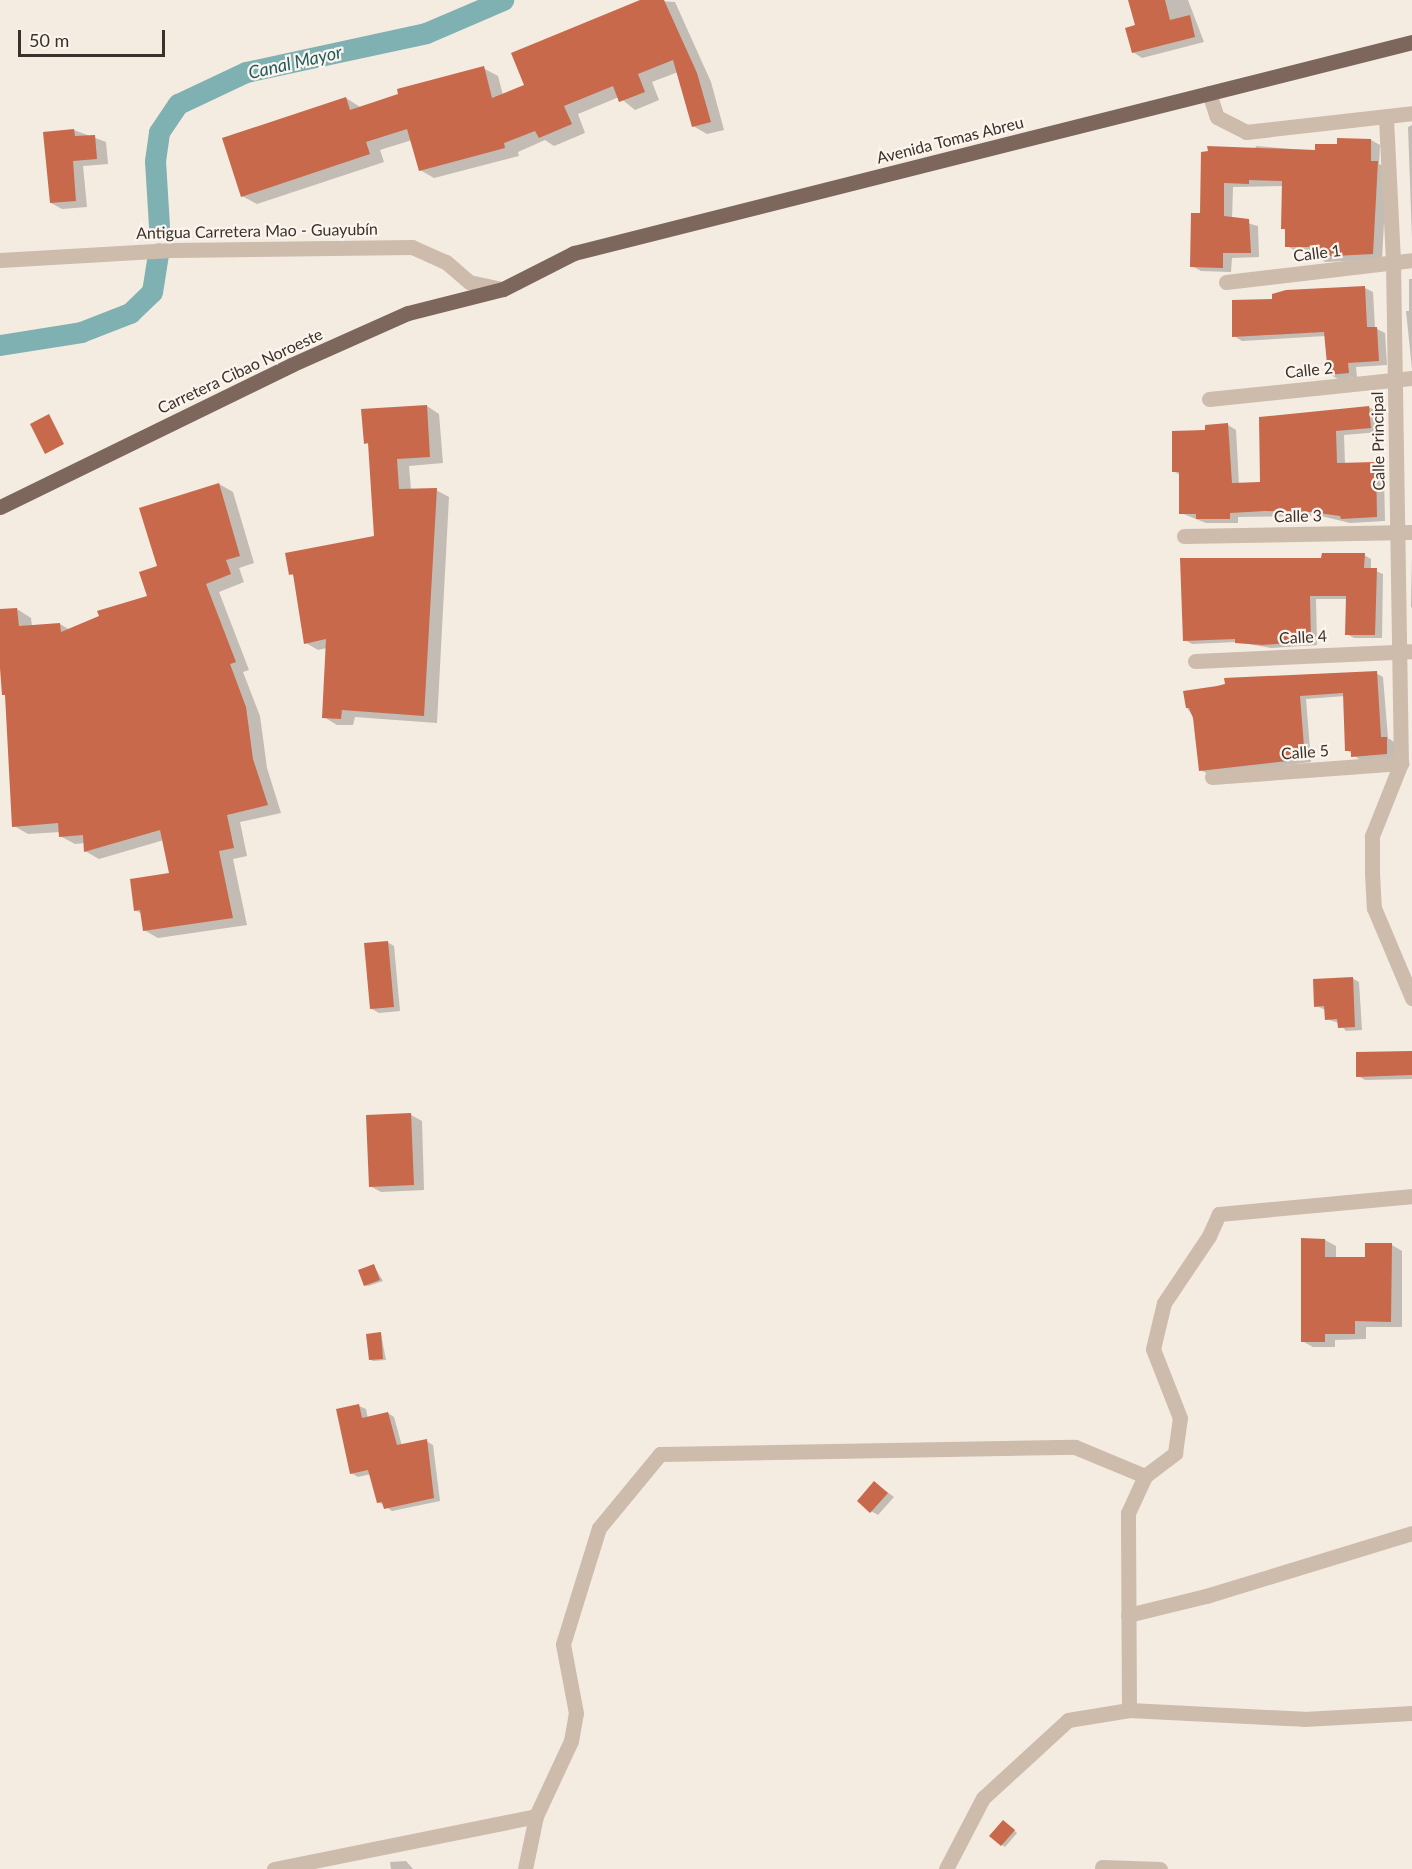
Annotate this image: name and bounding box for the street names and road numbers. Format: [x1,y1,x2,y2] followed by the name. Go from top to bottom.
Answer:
[874,112,1026,168] street label: Avenida Tomas Abreu
[136,219,378,243] street label: Antigua Carretera Mao - Guayubín
[1292,241,1342,265] street label: Calle 1
[154,324,326,418] street label: Carretera Cibao Noroeste
[1284,358,1334,382] street label: Calle 2
[1368,391,1388,491] street label: Calle Principal
[1274,506,1322,526] street label: Calle 3
[1279,626,1327,648] street label: Calle 4
[1280,741,1330,763] street label: Calle 5

